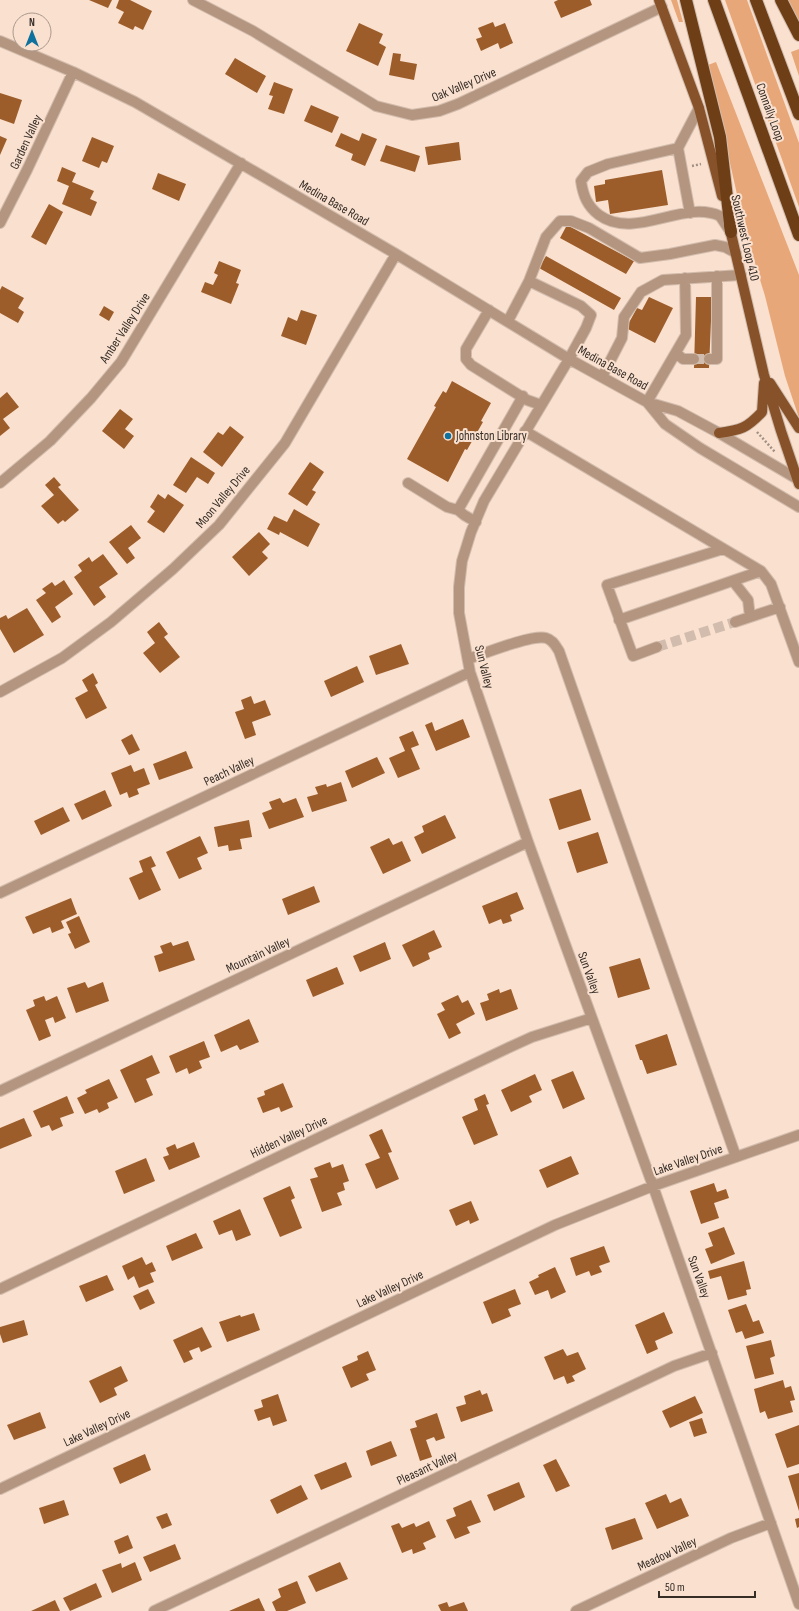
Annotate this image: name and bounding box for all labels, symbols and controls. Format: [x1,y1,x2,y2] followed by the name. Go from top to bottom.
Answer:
[12,12,52,52] north arrow
[29,16,35,29] text: N
[429,64,499,106] street label: Oak Valley Drive
[752,81,788,143] street label: Connally Loop
[6,112,46,172] street label: Garden Valley
[296,177,372,229] street label: Medina Base Road
[727,193,763,283] street label: Southwest Loop 410
[96,290,154,367] street label: Amber Valley Drive
[575,342,651,394] street label: Medina Base Road
[455,428,527,444] place label: Johnston Library
[443,431,453,441] marker: Johnston Library
[192,463,254,531] street label: Moon Valley Drive
[471,644,497,690] street label: Sun Valley
[201,752,257,790] street label: Peach Valley
[224,933,292,977] street label: Mountain Valley
[574,950,604,996] street label: Sun Valley
[248,1112,330,1162] street label: Hidden Valley Drive
[651,1141,725,1179] street label: Lake Valley Drive
[684,1254,714,1300] street label: Sun Valley
[354,1267,426,1311] street label: Lake Valley Drive
[61,1406,133,1450] street label: Lake Valley Drive
[394,1447,460,1489] street label: Pleasant Valley
[635,1533,699,1575] street label: Meadow Valley
[659,1573,755,1599] scale bar
[665,1580,685,1595] text: 50 m

